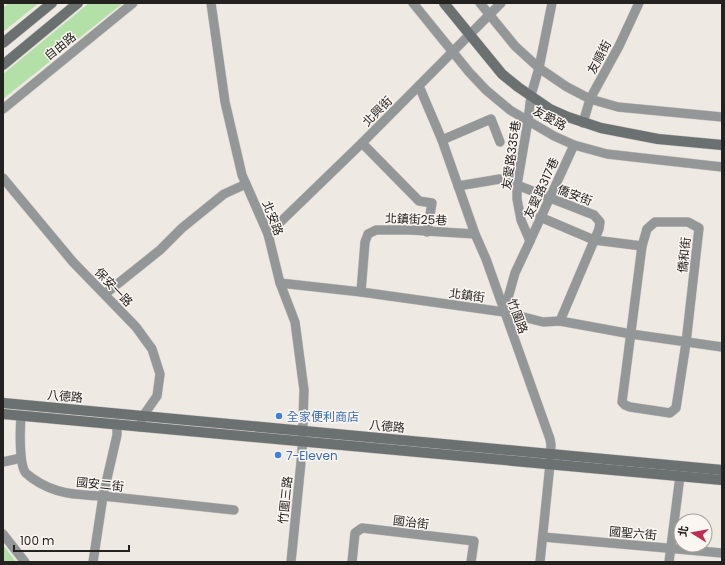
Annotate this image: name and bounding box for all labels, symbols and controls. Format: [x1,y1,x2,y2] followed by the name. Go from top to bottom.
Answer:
[41,28,79,64] street label: 自由路
[583,37,615,77] street label: 友順街
[358,92,396,130] street label: 北興街
[530,102,570,134] street label: 友愛路
[498,119,524,191] street label: 友愛路335巷
[519,155,563,221] street label: 友愛路317巷
[555,181,595,209] street label: 僑安街
[259,198,287,238] street label: 北安路
[385,209,447,229] street label: 北鎮街25巷
[674,236,694,274] street label: 僑和街
[91,264,137,310] street label: 保安一路
[448,284,486,306] street label: 北鎮街
[504,296,532,336] street label: 竹圍路
[46,386,84,406] street label: 八德路
[287,408,359,425] place label: 全家便利商店
[274,411,284,421] marker: 全家便利商店
[368,416,406,436] street label: 八德路
[286,447,338,464] place label: 7-Eleven
[273,450,283,460] marker: 7-Eleven
[75,473,125,495] street label: 國安二街
[274,475,296,525] street label: 竹圍三路
[392,511,430,533] street label: 國治街
[673,513,713,553] north arrow
[608,522,658,544] street label: 國聖六街
[674,524,692,538] text: 北
[14,527,129,553] scale bar
[20,532,54,549] text: 100 m

